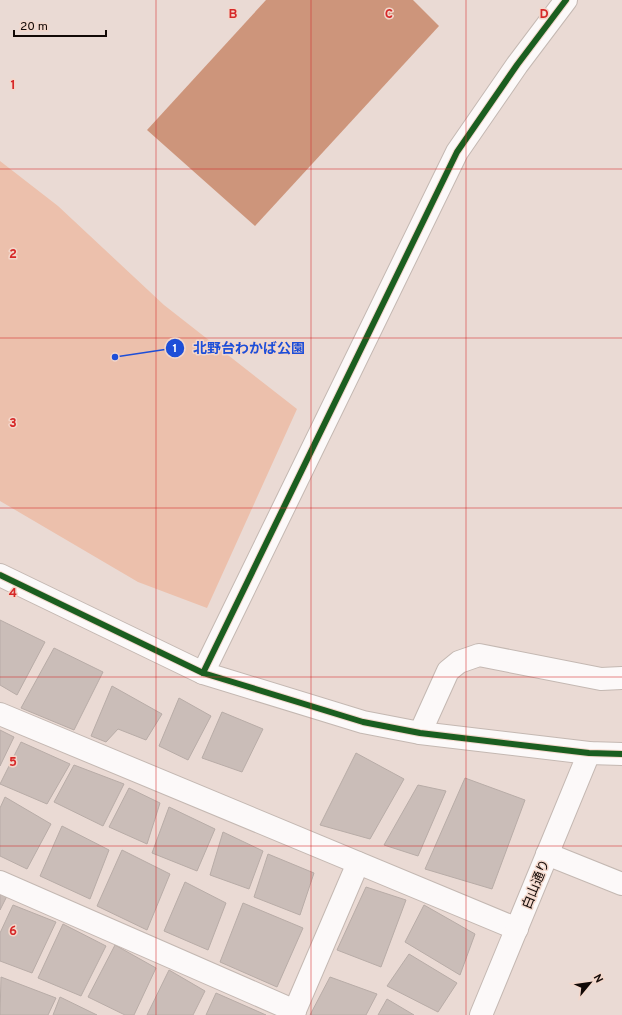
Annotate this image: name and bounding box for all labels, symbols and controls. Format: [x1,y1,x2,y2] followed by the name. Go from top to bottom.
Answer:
[229,7,238,23] text: B
[385,7,393,23] text: C
[539,7,549,23] text: D
[14,12,106,38] scale bar
[20,19,48,35] text: 20 m
[10,78,16,94] text: 1
[9,247,17,263] text: 2
[165,335,313,361] callout: 北野台わかば公園
[173,341,177,357] text: 1
[193,341,305,358] text: 北野台わかば公園
[9,416,17,432] text: 3
[9,586,17,602] text: 4
[9,755,17,771] text: 5
[519,857,554,912] street label: 白山通り
[9,924,17,940] text: 6
[570,963,610,1003] north arrow
[590,972,606,985] text: N

